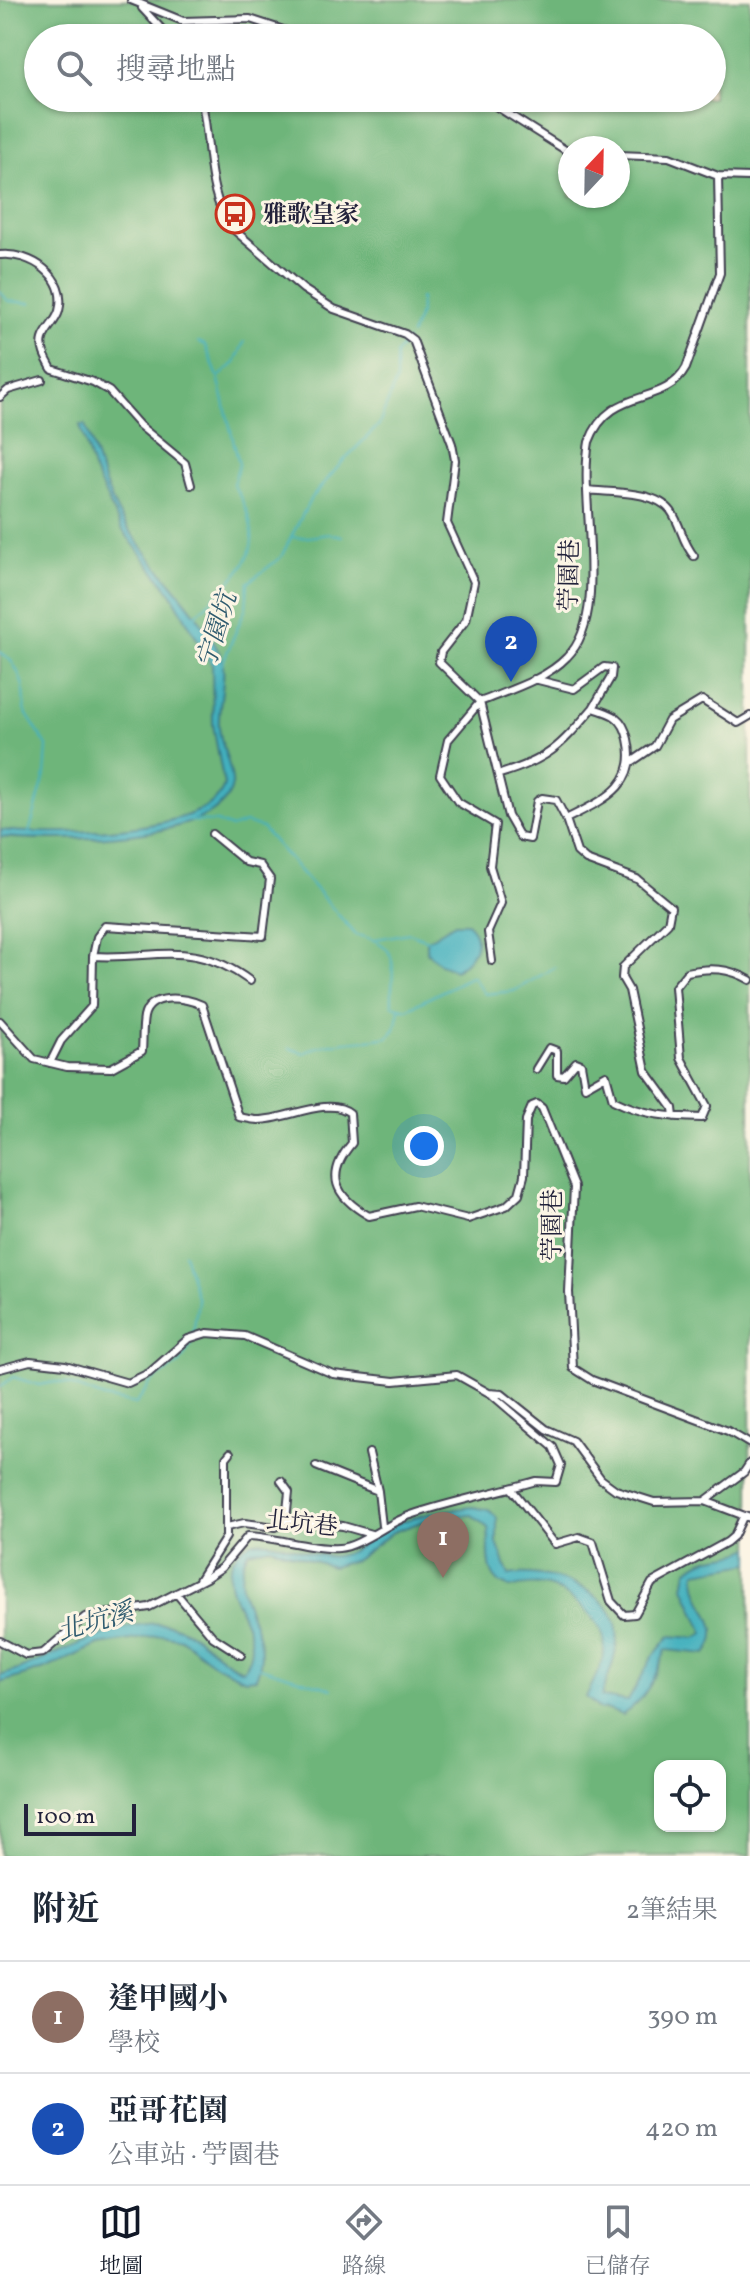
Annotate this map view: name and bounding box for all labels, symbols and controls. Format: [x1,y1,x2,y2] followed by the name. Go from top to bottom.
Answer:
[24,24,726,112] search box
[52,46,96,90] icon: search
[116,50,236,92] text: 搜尋地點
[558,136,630,208] north arrow
[214,193,256,235] bus stop icon: 雅歌皇家
[263,199,359,233] place label: 雅歌皇家
[553,539,589,611] street label: 苧園巷
[189,584,248,673] water label: 宁園坑
[485,616,537,682] pin: 2
[404,1126,444,1166] your location
[537,1189,571,1261] street label: 苧園巷
[264,1504,339,1546] street label: 北坑巷
[417,1512,469,1578] pin: 1
[53,1594,141,1651] water label: 北坑溪
[654,1760,726,1832] map controls
[654,1760,726,1832] button: locate
[24,1800,136,1836] scale bar
[36,1802,95,1833] text: 100 m
[32,1888,100,1935] text: 附近
[626,1893,718,1929] text: 2筆結果
[108,1979,228,2021] text: 逢甲國小
[53,1999,63,2035] text: 1
[647,1999,718,2035] text: 390 m
[108,2026,160,2062] text: 學校
[108,2091,228,2133] text: 亞哥花園
[51,2111,65,2147] text: 2
[645,2111,718,2147] text: 420 m
[108,2138,280,2174] text: 公車站 · 苧園巷
[99,2200,143,2283] tab: 地圖
[342,2200,386,2283] tab: 路線
[585,2200,651,2283] tab: 已儲存

